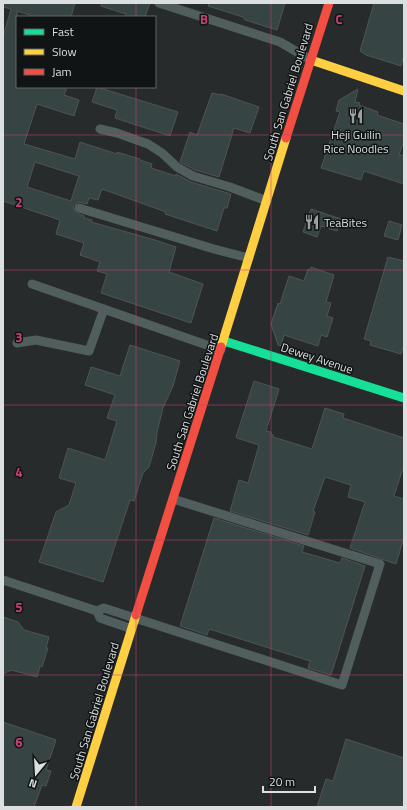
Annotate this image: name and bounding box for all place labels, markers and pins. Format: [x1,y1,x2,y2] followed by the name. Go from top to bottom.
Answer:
[347,107,365,125] restaurant icon: Heji Guilin Rice Noodles
[323,125,389,158] place label: Heji Guilin Rice Noodles
[303,213,321,231] restaurant icon: TeaBites
[324,213,368,232] place label: TeaBites

